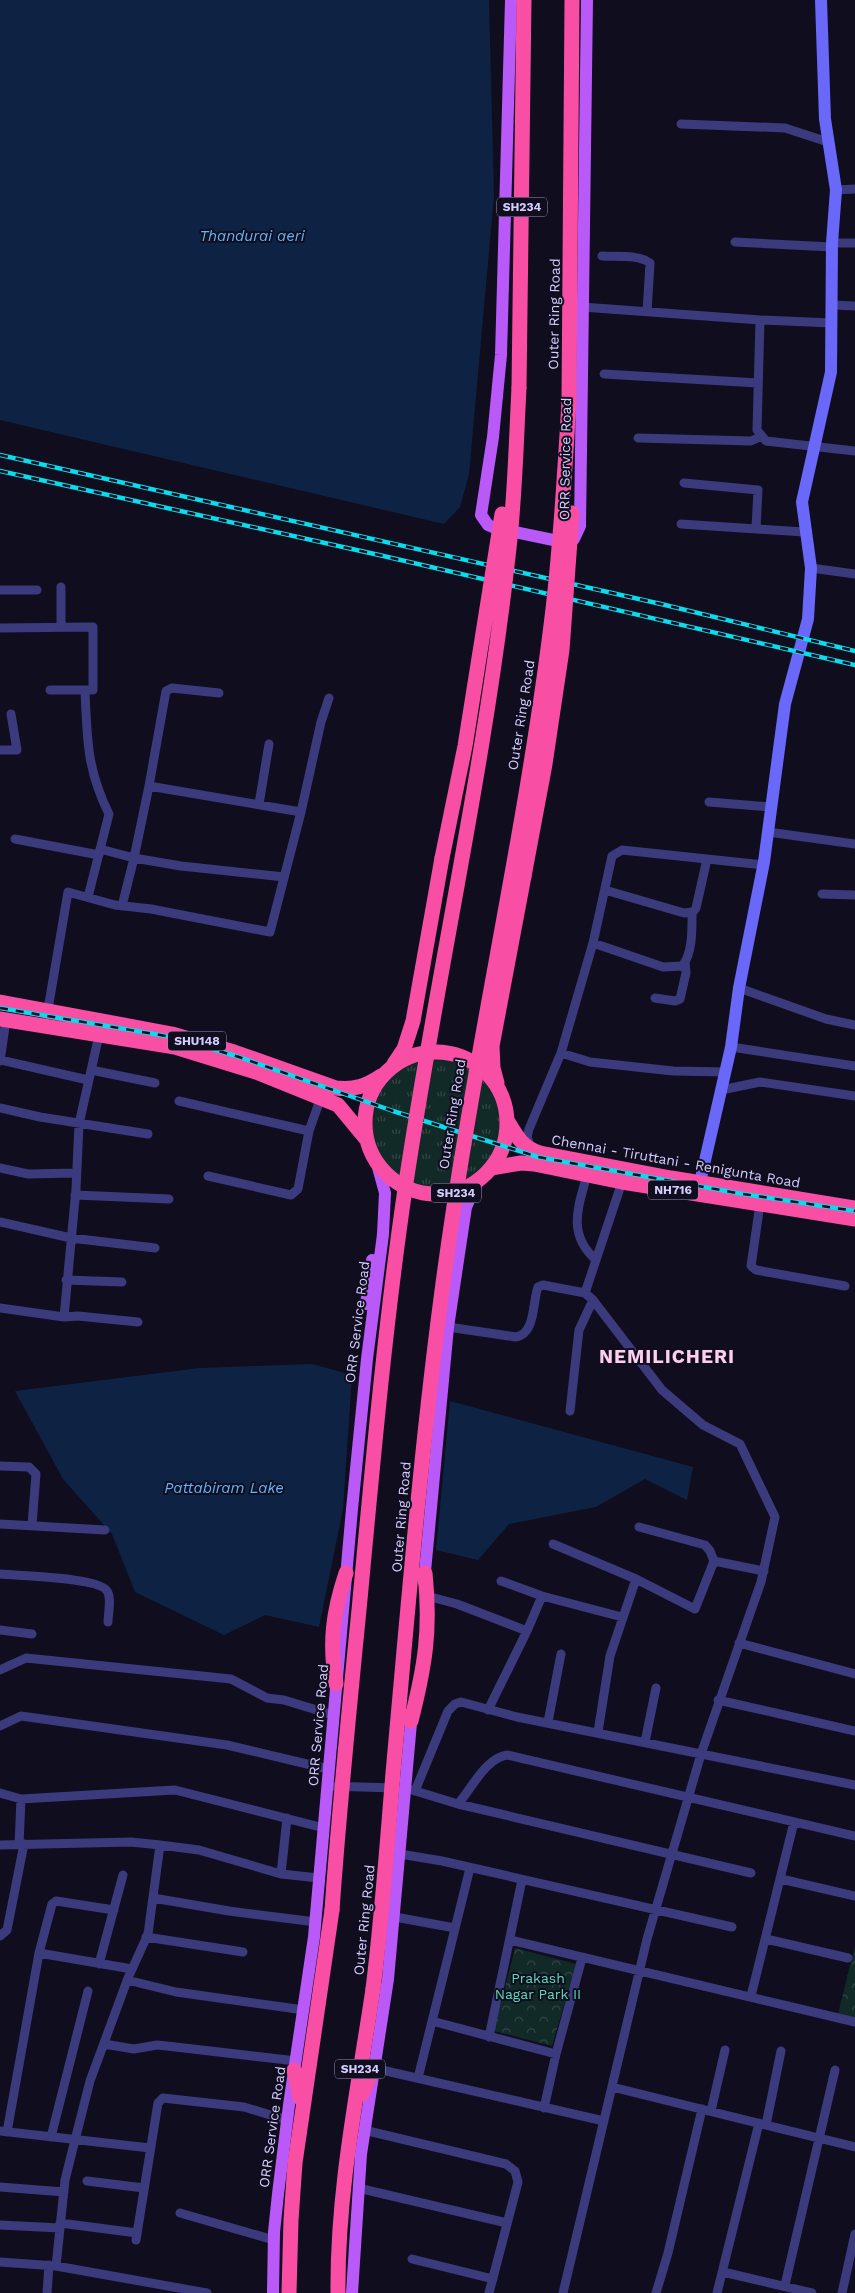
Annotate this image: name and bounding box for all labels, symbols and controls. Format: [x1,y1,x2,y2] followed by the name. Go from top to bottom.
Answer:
[497,198,547,216] road number: SH234
[199,227,306,245] water label: Thandurai aeri
[545,258,563,370] street label: Outer Ring Road
[556,398,574,520] street label: ORR Service Road
[504,659,538,771] street label: Outer Ring Road
[168,1032,226,1050] road number: SHU148
[435,1058,469,1170] street label: Outer Ring Road
[550,1131,802,1191] street label: Chennai - Tiruttani - Renigunta Road
[648,1180,698,1200] road number: NH716
[431,1184,481,1202] road number: SH234
[342,1260,372,1384] street label: ORR Service Road
[599,1345,735,1368] district label: NEMILICHERI
[388,1461,414,1573] street label: Outer Ring Road
[164,1479,284,1497] water label: Pattabiram Lake
[305,1663,331,1787] street label: ORR Service Road
[350,1864,378,1976] street label: Outer Ring Road
[495,1970,581,2002] park label: Prakash Nagar Park II
[335,2060,385,2078] road number: SH234
[256,2065,288,2189] street label: ORR Service Road

